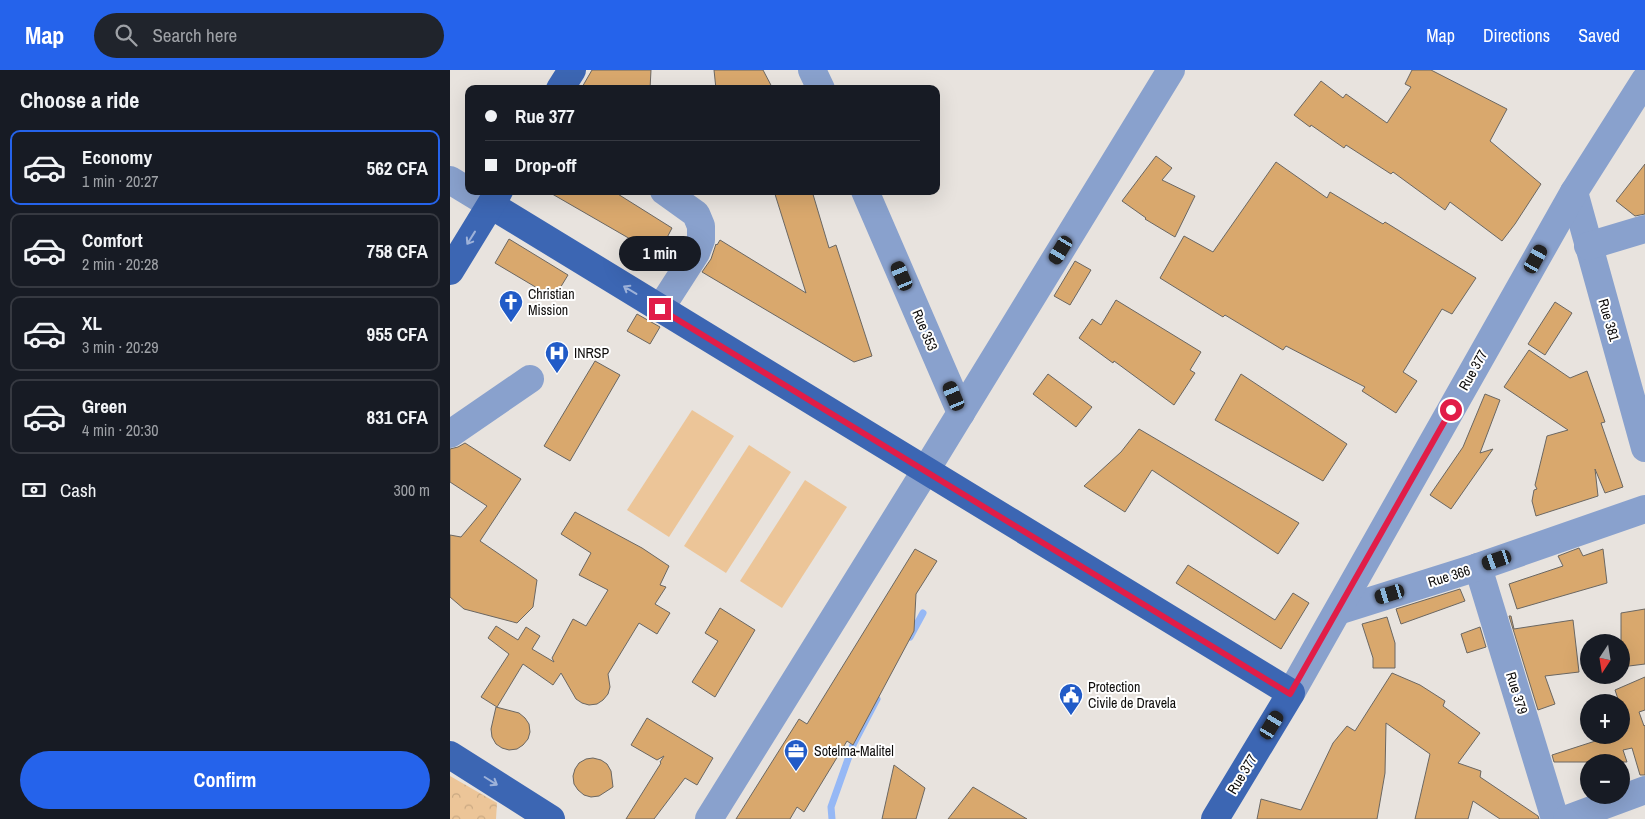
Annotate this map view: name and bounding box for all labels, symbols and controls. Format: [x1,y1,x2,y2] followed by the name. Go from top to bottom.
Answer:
[94,13,444,58] search box
[25,19,64,51] text: Map
[112,21,140,49] icon: search
[152,22,237,48] text: Search here
[1426,23,1455,48] text: Map
[1483,23,1550,48] text: Directions
[1578,23,1620,48] text: Saved
[20,85,139,115] text: Choose a ride
[515,103,575,129] text: Rue 377
[82,144,152,170] text: Economy
[22,145,67,190] icon: car
[515,152,576,178] text: Drop-off
[367,155,428,181] text: 562 CFA
[82,170,159,192] text: 1 min · 20:27
[82,227,143,253] text: Comfort
[22,228,67,273] icon: car
[465,231,476,245] one-way arrow
[1046,233,1075,267] car
[619,236,701,272] callout: 1 min
[367,238,428,264] text: 758 CFA
[643,242,677,264] text: 1 min
[1522,242,1549,276] car
[82,253,159,275] text: 2 min · 20:28
[889,259,914,293] car
[528,285,575,319] place label: Christian Mission
[624,285,638,295] one-way arrow
[498,289,524,323] church icon: Christian Mission
[1594,297,1624,344] street label: Rue 381
[649,298,671,320] route end
[908,307,942,353] street label: Rue 353
[82,310,102,336] text: XL
[22,311,67,356] icon: car
[367,321,428,347] text: 955 CFA
[82,336,159,358] text: 3 min · 20:29
[544,340,570,374] hospital icon: INRSP
[574,344,609,362] place label: INRSP
[1455,347,1491,393] street label: Rue 377
[941,379,966,413] car
[82,393,127,419] text: Green
[22,394,67,439] icon: car
[1440,399,1462,421] route start
[367,404,428,430] text: 831 CFA
[82,419,159,441] text: 4 min · 20:30
[20,476,48,504] icon: cash
[60,477,96,503] text: Cash
[394,479,430,501] text: 300 m
[1480,548,1513,572] car
[1426,561,1472,591] street label: Rue 366
[1373,582,1406,606] car
[1580,634,1630,684] north arrow
[1580,634,1630,804] map controls
[1502,670,1532,716] street label: Rue 379
[1088,678,1177,712] place label: Protection Civile de Dravela
[1058,682,1084,716] public building icon: Protection Civile de Dravela
[1580,694,1630,744] button: +
[1257,708,1286,742] car
[783,738,809,772] office icon: Sotelma-Malitel
[814,742,894,760] place label: Sotelma-Malitel
[20,751,430,809] button: Confirm
[1223,751,1261,797] street label: Rue 377
[1580,754,1630,804] button: −
[484,776,498,786] one-way arrow

